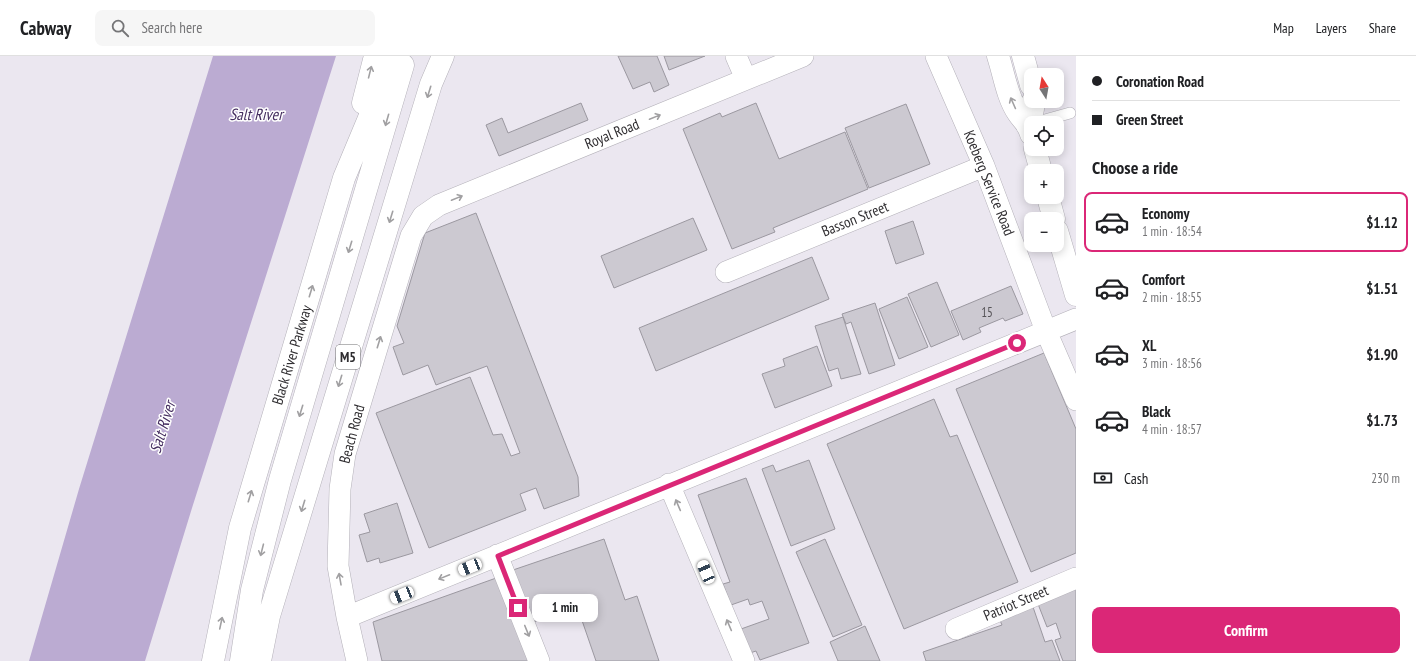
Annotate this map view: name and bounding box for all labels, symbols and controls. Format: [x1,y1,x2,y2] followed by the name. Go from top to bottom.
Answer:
[95,10,375,46] search box
[20,16,71,40] text: Cabway
[109,17,131,39] icon: search
[141,18,202,37] text: Search here
[1273,19,1294,37] text: Map
[1316,19,1347,37] text: Layers
[1369,19,1396,37] text: Share
[367,66,375,79] one-way arrow
[1024,68,1064,108] north arrow
[1024,68,1064,252] map controls
[1116,72,1204,91] text: Coronation Road
[424,86,432,98] one-way arrow
[1009,97,1017,109] one-way arrow
[229,104,285,124] water label: Salt River
[1116,110,1183,129] text: Green Street
[649,112,661,120] one-way arrow
[383,114,391,127] one-way arrow
[582,114,642,153] street label: Royal Road
[1024,116,1064,156] button: locate
[960,127,1019,238] street label: Koeberg Service Road
[1092,156,1178,179] text: Choose a ride
[1024,164,1064,204] button: +
[451,193,463,201] one-way arrow
[819,197,891,241] street label: Basson Street
[1094,204,1130,240] icon: car
[1142,204,1190,223] text: Economy
[387,210,394,223] one-way arrow
[1024,212,1064,252] button: −
[1366,213,1398,232] text: $1.12
[1142,223,1202,240] text: 1 min · 18:54
[346,240,353,253] one-way arrow
[1094,270,1130,306] icon: car
[1142,270,1185,289] text: Comfort
[1366,279,1398,298] text: $1.51
[308,285,315,298] one-way arrow
[1142,289,1202,306] text: 2 min · 18:55
[267,302,316,407] street label: Black River Parkway
[981,304,993,321] house number: 15
[1008,334,1026,352] route start
[376,336,383,349] one-way arrow
[1094,336,1130,372] icon: car
[1142,336,1156,355] text: XL
[336,345,360,369] road number: M5
[1366,345,1398,364] text: $1.90
[1142,355,1202,372] text: 3 min · 18:56
[336,374,343,387] one-way arrow
[145,396,180,455] water label: Salt River
[335,402,368,465] street label: Beach Road
[1094,402,1130,438] icon: car
[1142,402,1171,421] text: Black
[297,405,304,418] one-way arrow
[1366,411,1398,430] text: $1.73
[1142,421,1202,438] text: 4 min · 18:57
[1092,467,1114,489] icon: cash
[1124,469,1148,488] text: Cash
[1371,470,1400,487] text: 230 m
[247,490,254,503] one-way arrow
[299,499,306,512] one-way arrow
[674,500,682,512] one-way arrow
[258,543,265,556] one-way arrow
[457,557,483,577] car
[696,559,716,585] car
[336,573,344,586] one-way arrow
[438,574,450,582] one-way arrow
[980,580,1051,625] street label: Patriot Street
[389,585,415,605] car
[532,594,598,622] callout: 1 min
[509,599,527,617] route end
[552,599,578,616] text: 1 min
[1092,607,1400,653] button: Confirm
[217,617,225,630] one-way arrow
[724,619,732,631] one-way arrow
[524,624,532,636] one-way arrow

